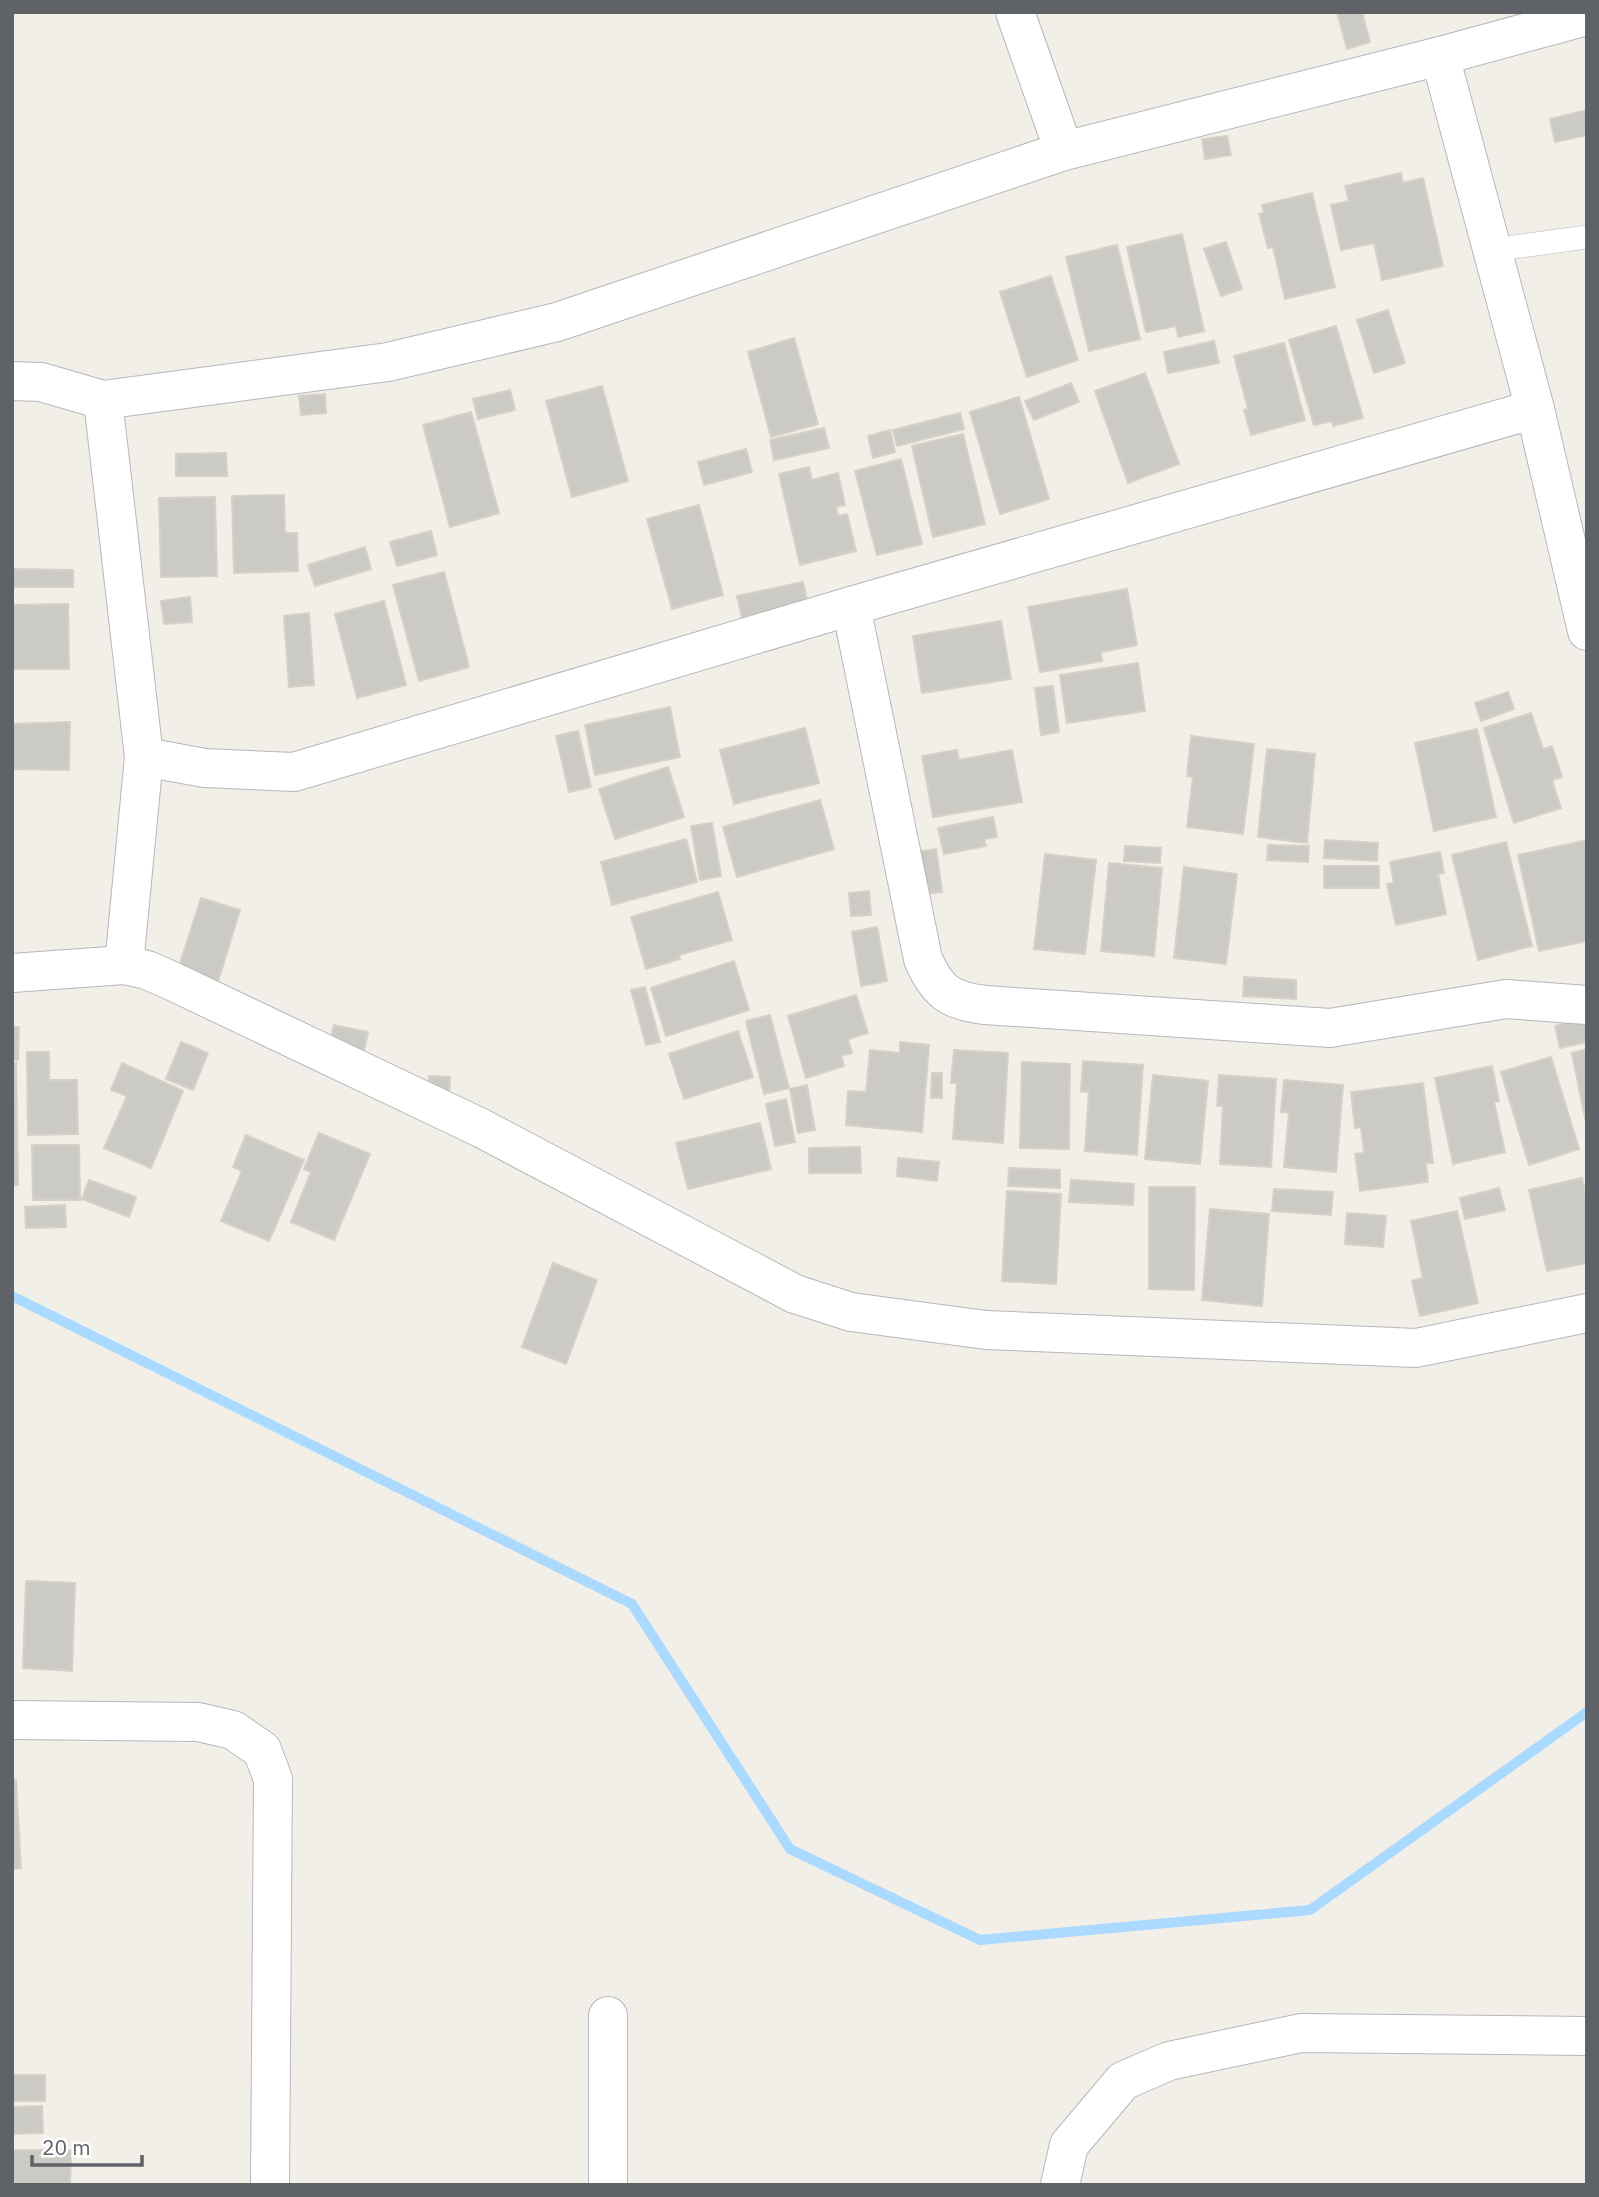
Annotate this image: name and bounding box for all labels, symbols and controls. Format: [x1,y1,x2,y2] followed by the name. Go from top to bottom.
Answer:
[32,2124,142,2168] scale bar
[42,2133,91,2161] text: 20 m

